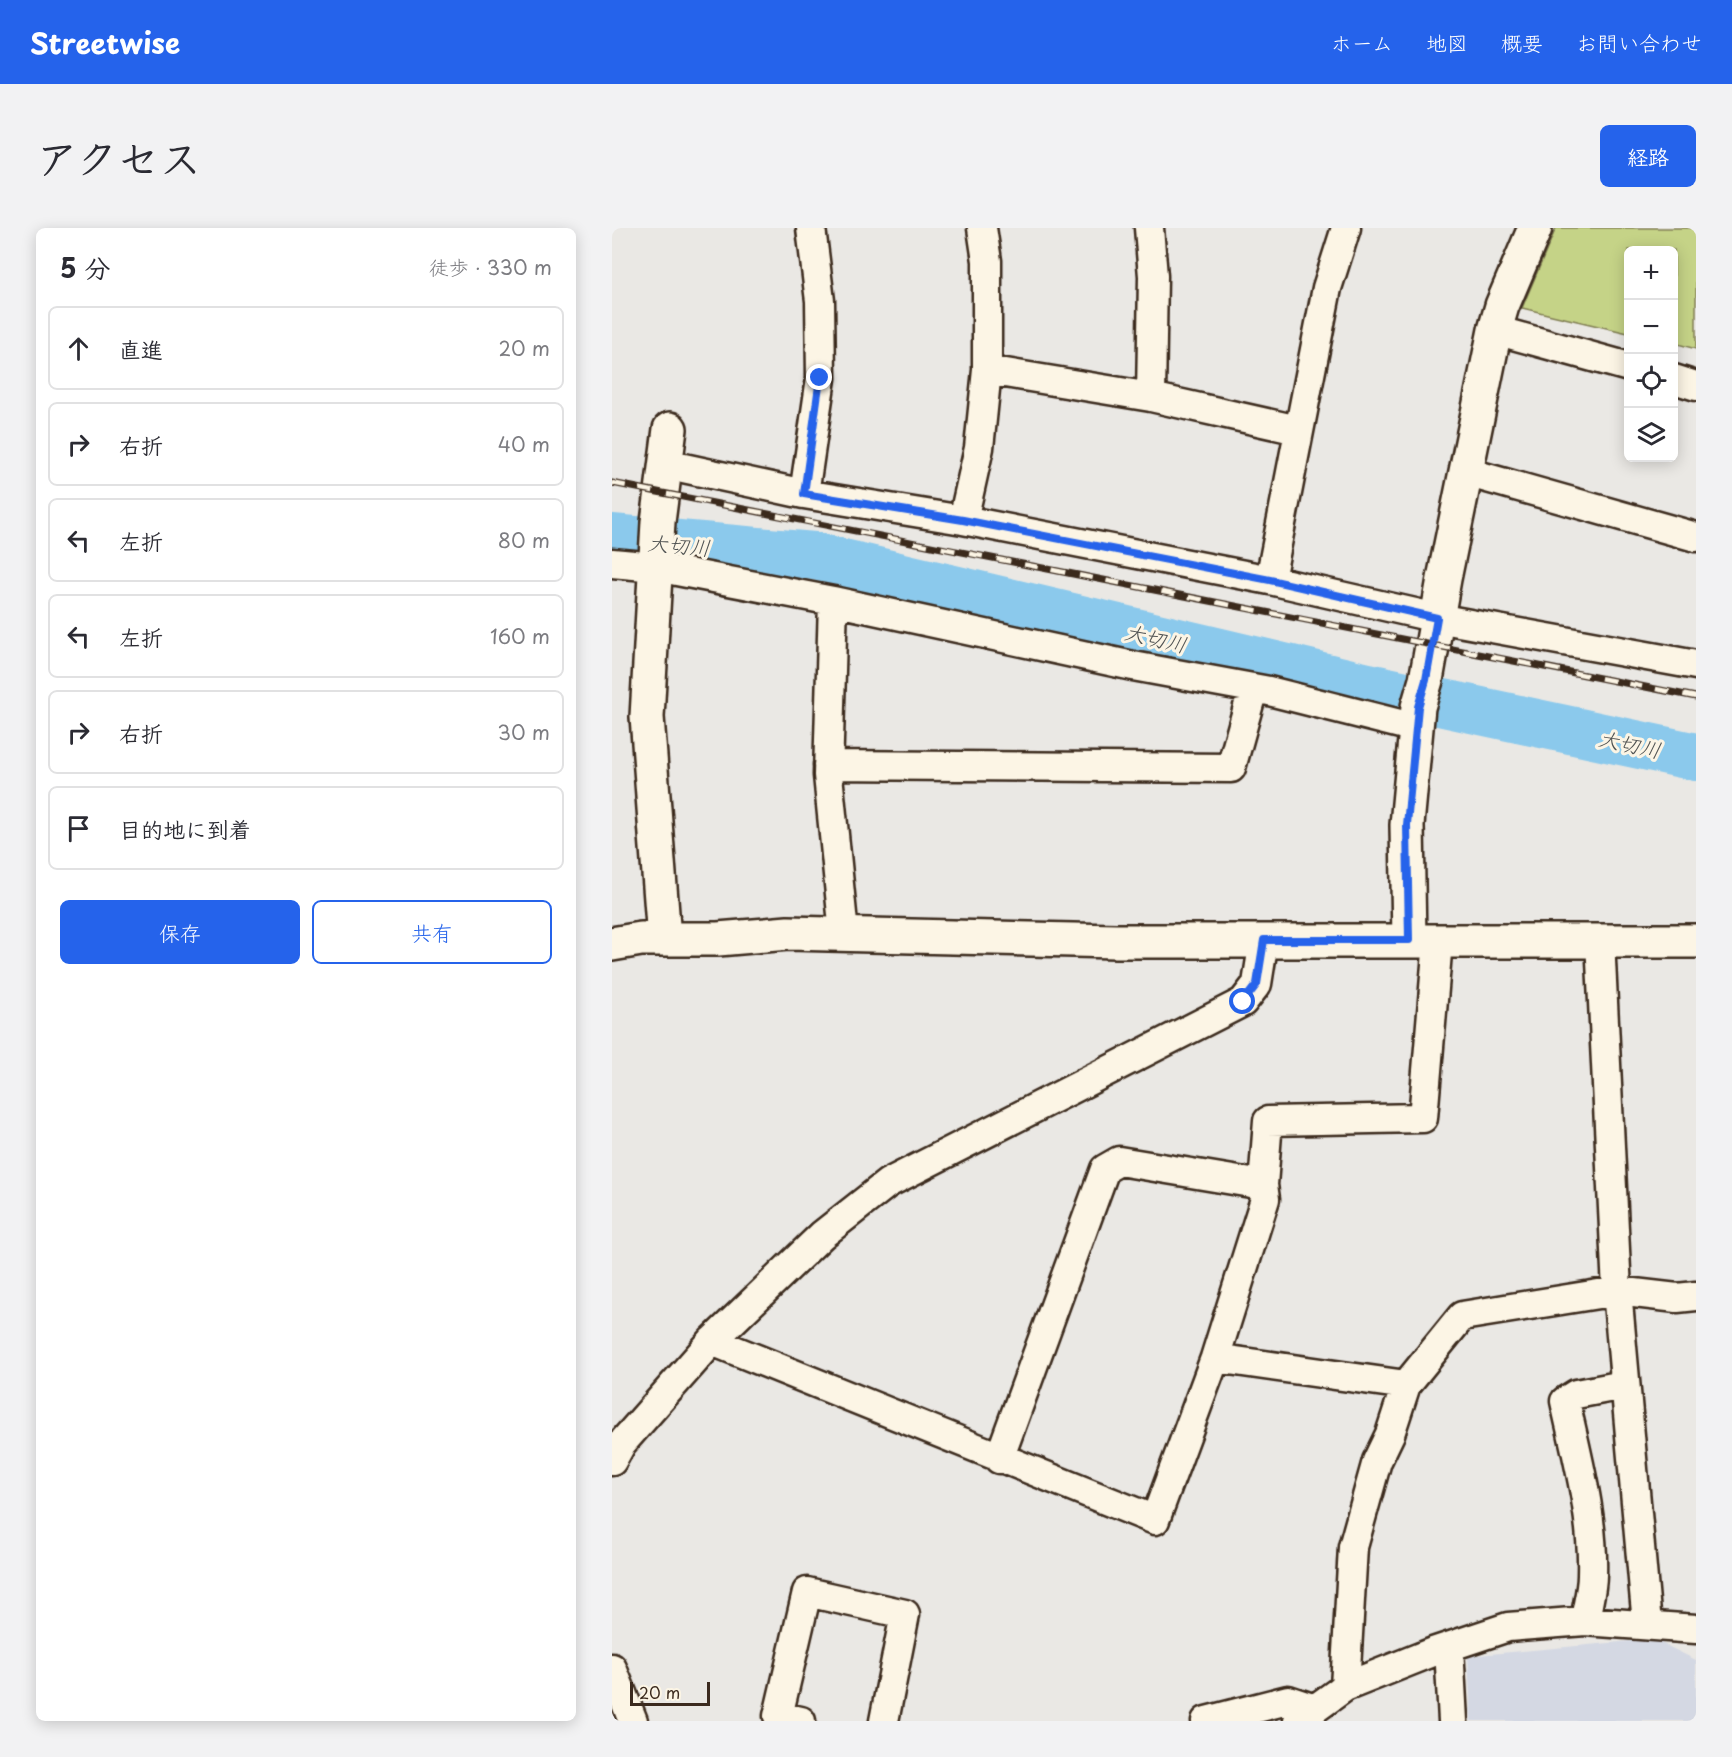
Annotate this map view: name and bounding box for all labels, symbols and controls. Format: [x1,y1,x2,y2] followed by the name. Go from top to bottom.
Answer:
[30,21,180,64] text: Streetwise
[1331,26,1393,58] text: ホーム
[1426,26,1468,58] text: 地図
[1501,26,1543,58] text: 概要
[1576,26,1702,58] text: お問い合わせ
[36,125,201,188] text: アクセス
[1600,125,1696,187] button: 経路
[1624,246,1678,462] map controls
[1624,246,1678,300] button: +
[60,248,110,287] text: 5 分
[429,252,552,282] text: 徒歩 · 330 m
[1624,300,1678,354] button: −
[62,332,95,365] icon: ahead
[119,332,163,365] text: 直進
[498,333,550,363] text: 20 m
[1624,354,1678,408] button: locate
[806,364,832,390] route end
[1624,408,1678,462] button: layers
[62,428,95,461] icon: right
[119,428,163,461] text: 右折
[498,429,550,459] text: 40 m
[62,524,95,557] icon: left
[119,524,163,557] text: 左折
[498,525,550,555] text: 80 m
[646,525,712,563] water label: 大切川
[1122,614,1190,660] water label: 大切川
[62,620,95,653] icon: left
[119,620,163,653] text: 左折
[490,621,550,651] text: 160 m
[62,716,95,749] icon: right
[119,716,163,749] text: 右折
[497,717,550,747] text: 30 m
[1596,721,1664,765] water label: 大切川
[62,812,95,845] icon: arrive
[119,812,251,845] text: 目的地に到着
[60,900,300,964] button: 保存
[312,900,552,964] button: 共有
[1229,988,1255,1014] route start
[630,1679,710,1706] scale bar
[639,1680,680,1704] text: 20 m

